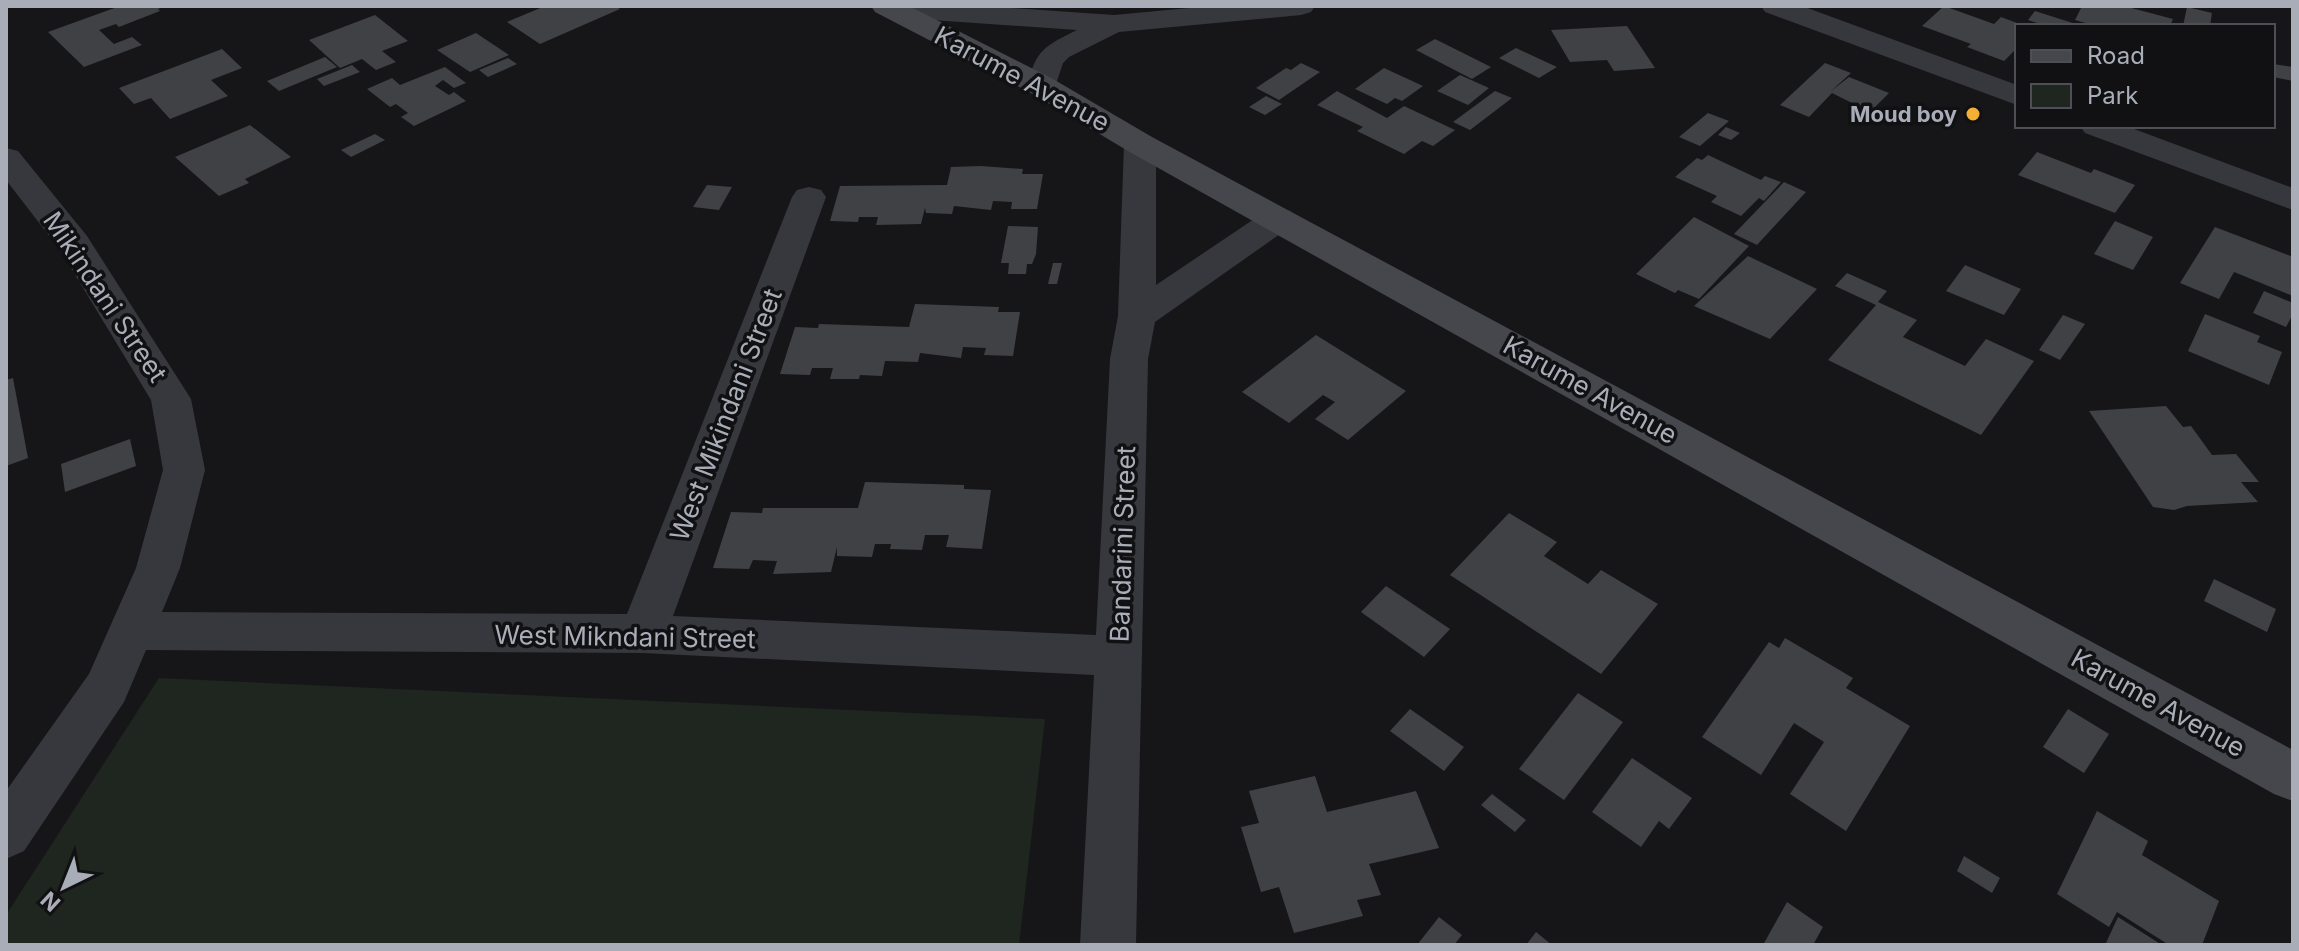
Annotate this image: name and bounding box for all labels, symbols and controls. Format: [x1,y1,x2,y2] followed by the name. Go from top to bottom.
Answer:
[929,19,1115,138] street label: Karume Avenue
[2015,24,2275,128] legend
[2087,41,2145,70] text: Road
[2087,81,2138,110] text: Park
[1850,101,1957,127] place label: Moud boy
[1964,105,1982,123] marker: Moud boy
[37,206,174,388] street label: Mikindani Street
[663,284,788,545] street label: West Mikindani Street
[1498,329,1683,450] street label: Karume Avenue
[1104,445,1141,643] street label: Bandarini Street
[494,619,756,654] street label: West Mikndani Street
[2066,642,2251,763] street label: Karume Avenue
[24,847,104,927] north arrow
[35,886,65,917] text: N

